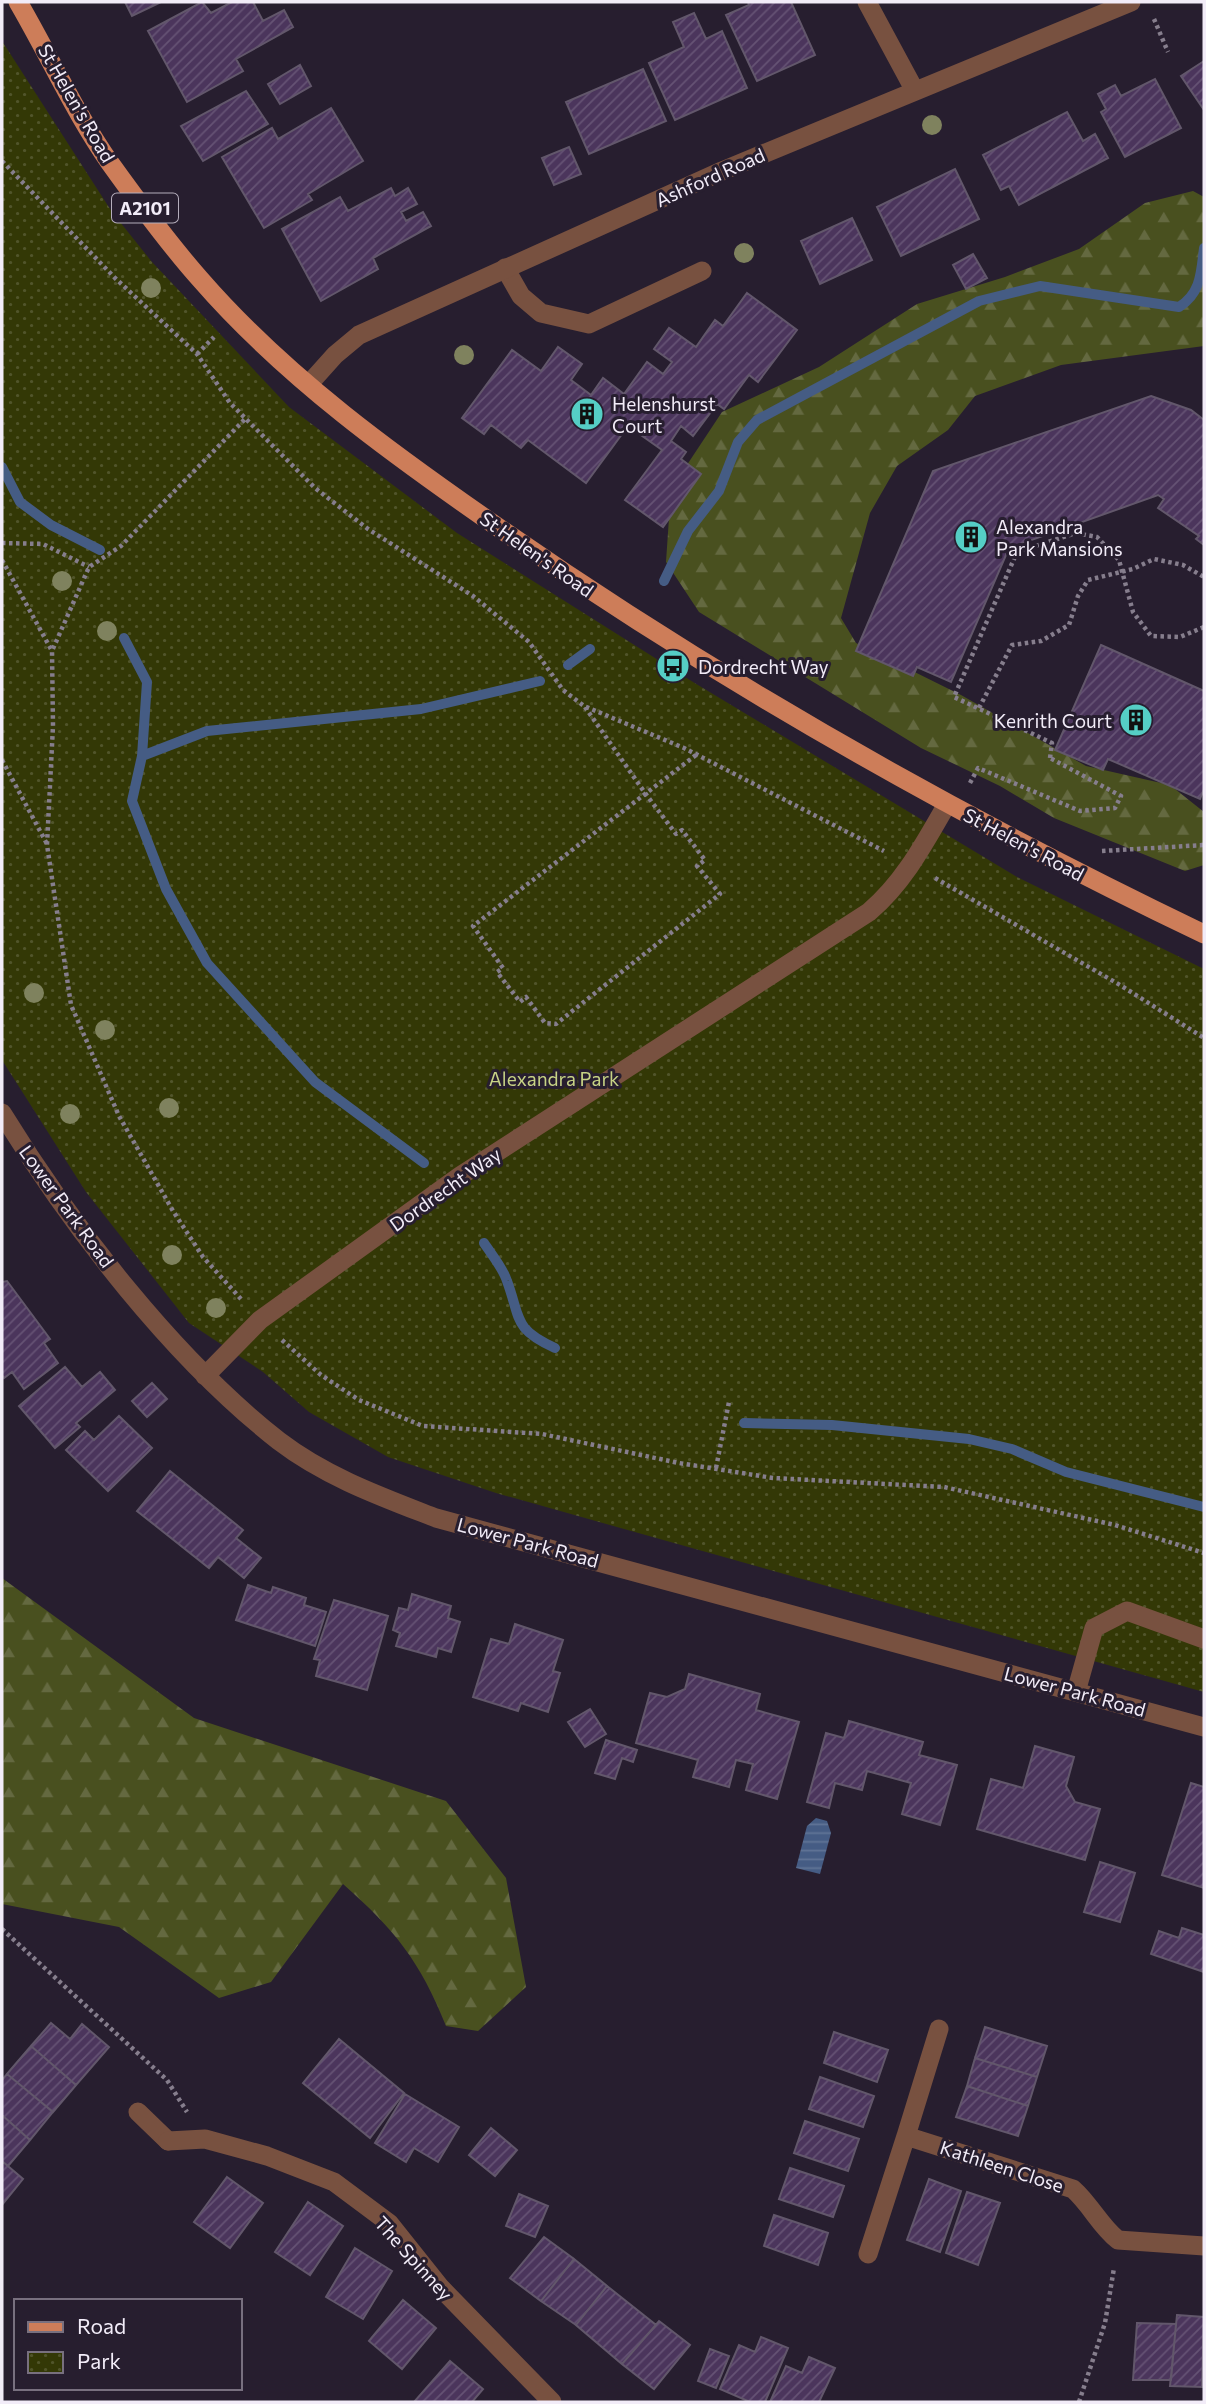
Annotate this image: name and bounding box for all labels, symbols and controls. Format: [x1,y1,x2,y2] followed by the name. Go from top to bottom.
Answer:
[34,40,120,166] street label: St Helen's Road
[652,143,768,211] street label: Ashford Road
[112,194,178,223] road number: A2101
[612,392,716,437] place label: Helenshurst Court
[568,395,606,433] building icon: Helenshurst Court
[476,506,598,602] street label: St Helen's Road
[996,515,1123,560] place label: Alexandra Park Mansions
[952,518,990,556] building icon: Alexandra Park Mansions
[654,647,692,685] bus stop icon: Dordrecht Way
[698,655,829,678] place label: Dordrecht Way
[1117,701,1155,739] building icon: Kenrith Court
[994,709,1112,732] place label: Kenrith Court
[960,803,1088,885] street label: St Helen's Road
[489,1067,619,1090] park label: Alexandra Park
[15,1140,119,1272] street label: Lower Park Road
[385,1142,505,1236] street label: Dordrecht Way
[455,1512,601,1572] street label: Lower Park Road
[1002,1661,1148,1721] street label: Lower Park Road
[937,2135,1067,2197] street label: Kathleen Close
[370,2211,458,2305] street label: The Spinney
[14,2299,242,2390] legend
[77,2313,126,2338] text: Road
[77,2348,121,2373] text: Park

